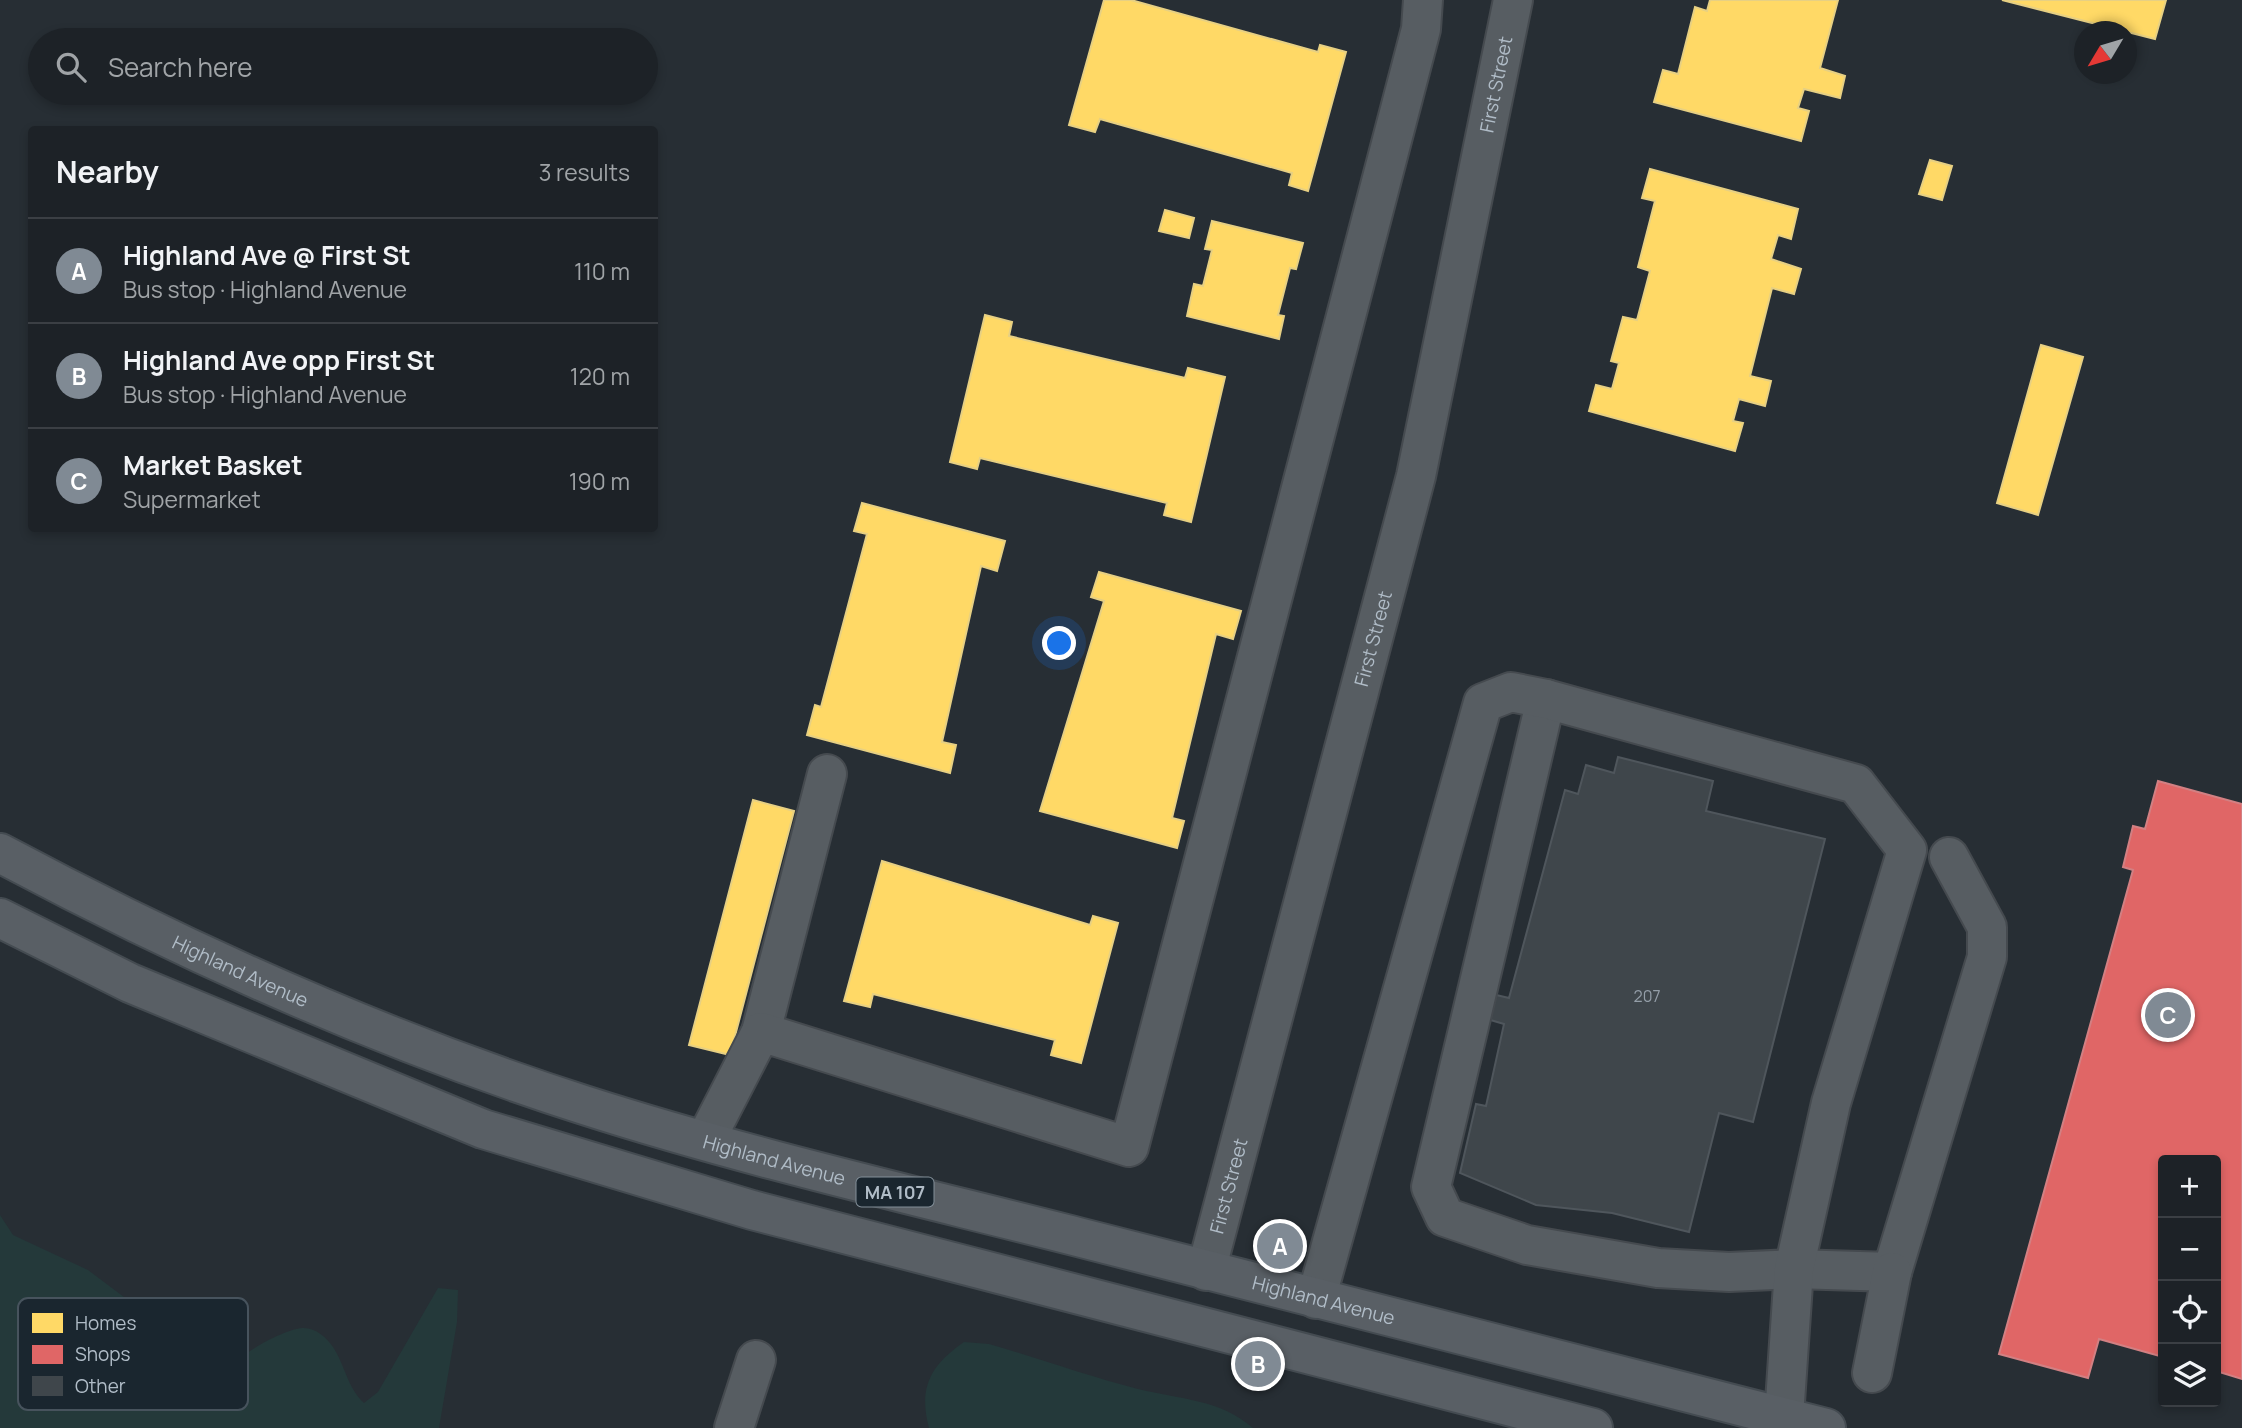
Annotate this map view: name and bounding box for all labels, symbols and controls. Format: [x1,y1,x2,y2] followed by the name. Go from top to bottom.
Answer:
[2074,21,2137,84] north arrow
[28,28,658,105] search box
[1473,34,1518,135] street label: First Street
[52,48,90,86] icon: search
[108,49,253,85] text: Search here
[56,151,159,192] text: Nearby
[539,156,630,188] text: 3 results
[123,237,411,273] text: Highland Ave @ First St
[71,255,87,287] text: A
[574,255,630,287] text: 110 m
[123,273,407,305] text: Bus stop · Highland Avenue
[123,342,435,378] text: Highland Ave opp First St
[72,360,86,392] text: B
[570,360,630,392] text: 120 m
[123,378,407,410] text: Bus stop · Highland Avenue
[123,447,303,483] text: Market Basket
[71,465,88,497] text: C
[569,465,630,497] text: 190 m
[123,483,261,515] text: Supermarket
[1348,588,1398,689] street label: First Street
[1042,626,1076,660] your location
[168,929,312,1013] street label: Highland Avenue
[1634,985,1660,1007] house number: 207
[2145,989,2191,1041] pin: C
[700,1128,848,1191] street label: Highland Avenue
[1203,1135,1254,1237] street label: First Street
[2158,1155,2221,1407] map controls
[2158,1155,2221,1218] button: +
[856,1177,934,1206] road number: MA 107
[2158,1218,2221,1281] button: −
[1257,1220,1303,1272] pin: A
[1250,1269,1398,1331] street label: Highland Avenue
[2158,1281,2221,1344] button: locate
[18,1298,248,1410] legend
[75,1310,136,1336] text: Homes
[1235,1338,1281,1390] pin: B
[75,1341,130,1367] text: Shops
[2158,1344,2221,1407] button: layers
[75,1373,126,1399] text: Other

